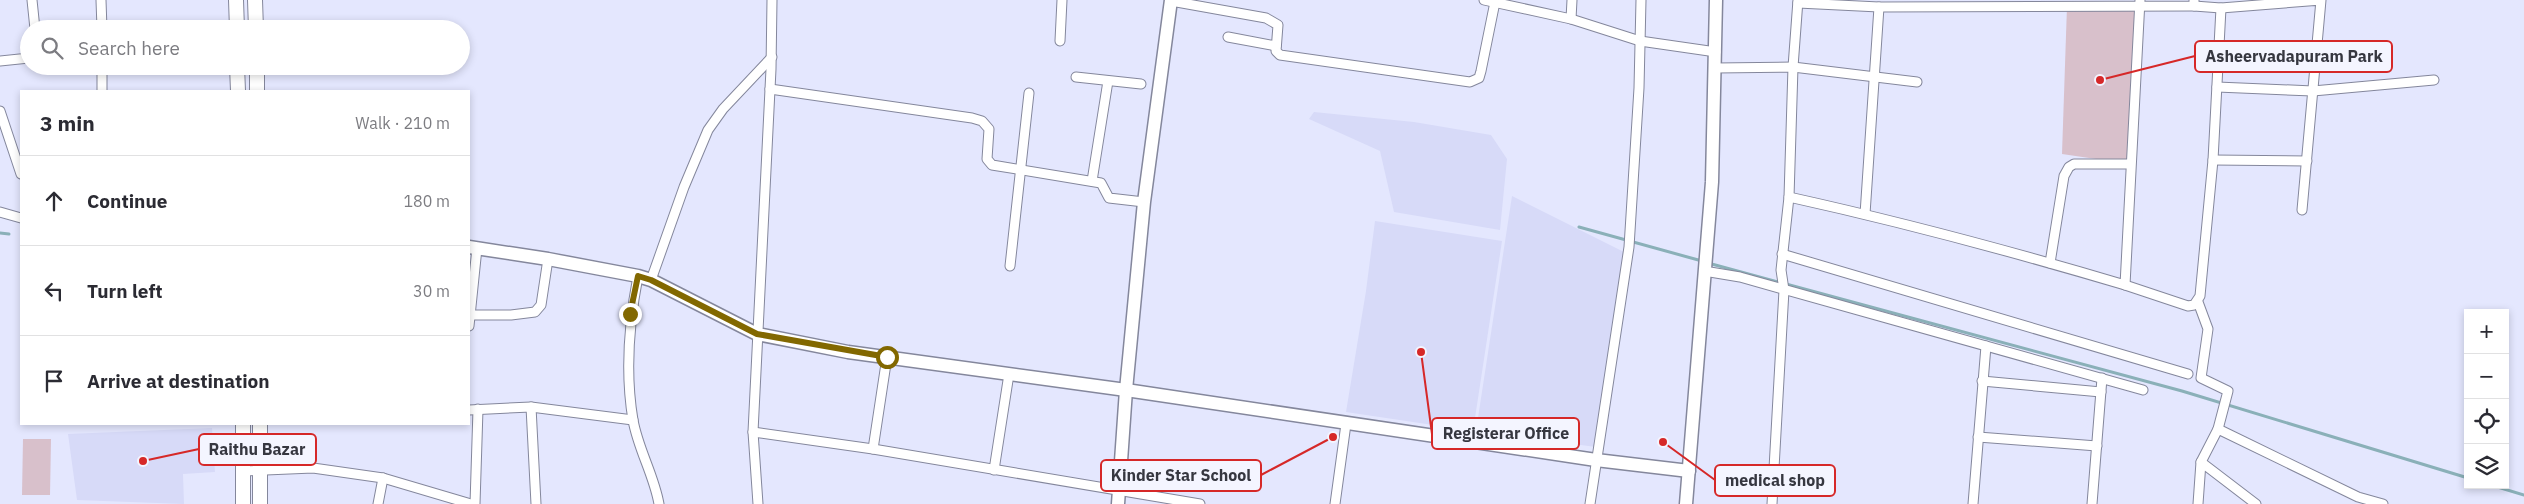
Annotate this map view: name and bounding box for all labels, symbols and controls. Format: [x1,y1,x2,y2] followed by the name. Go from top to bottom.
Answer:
[20,20,470,75] search box
[38,34,66,62] icon: search
[78,36,180,60] text: Search here
[2195,41,2392,72] callout: Asheervadapuram Park
[2205,46,2383,66] text: Asheervadapuram Park
[40,109,95,137] text: 3 min
[355,113,450,133] text: Walk · 210 m
[40,187,68,215] icon: ahead
[87,189,167,213] text: Continue
[403,191,450,211] text: 180 m
[40,277,68,305] icon: left
[87,279,163,303] text: Turn left
[413,281,450,301] text: 30 m
[619,303,642,326] route end
[2464,309,2509,489] map controls
[2464,309,2509,354] button: +
[876,346,899,369] route start
[2464,354,2509,399] button: −
[40,367,68,395] icon: arrive
[87,369,270,393] text: Arrive at destination
[2464,399,2509,444] button: locate
[1432,418,1579,449] callout: Registerar Office
[1443,423,1569,443] text: Registerar Office
[199,434,316,465] callout: Raithu Bazar
[209,439,306,459] text: Raithu Bazar
[2464,444,2509,489] button: layers
[1101,460,1261,491] callout: Kinder Star School
[1111,465,1251,485] text: Kinder Star School
[1715,465,1835,496] callout: medical shop
[1725,470,1825,490] text: medical shop

